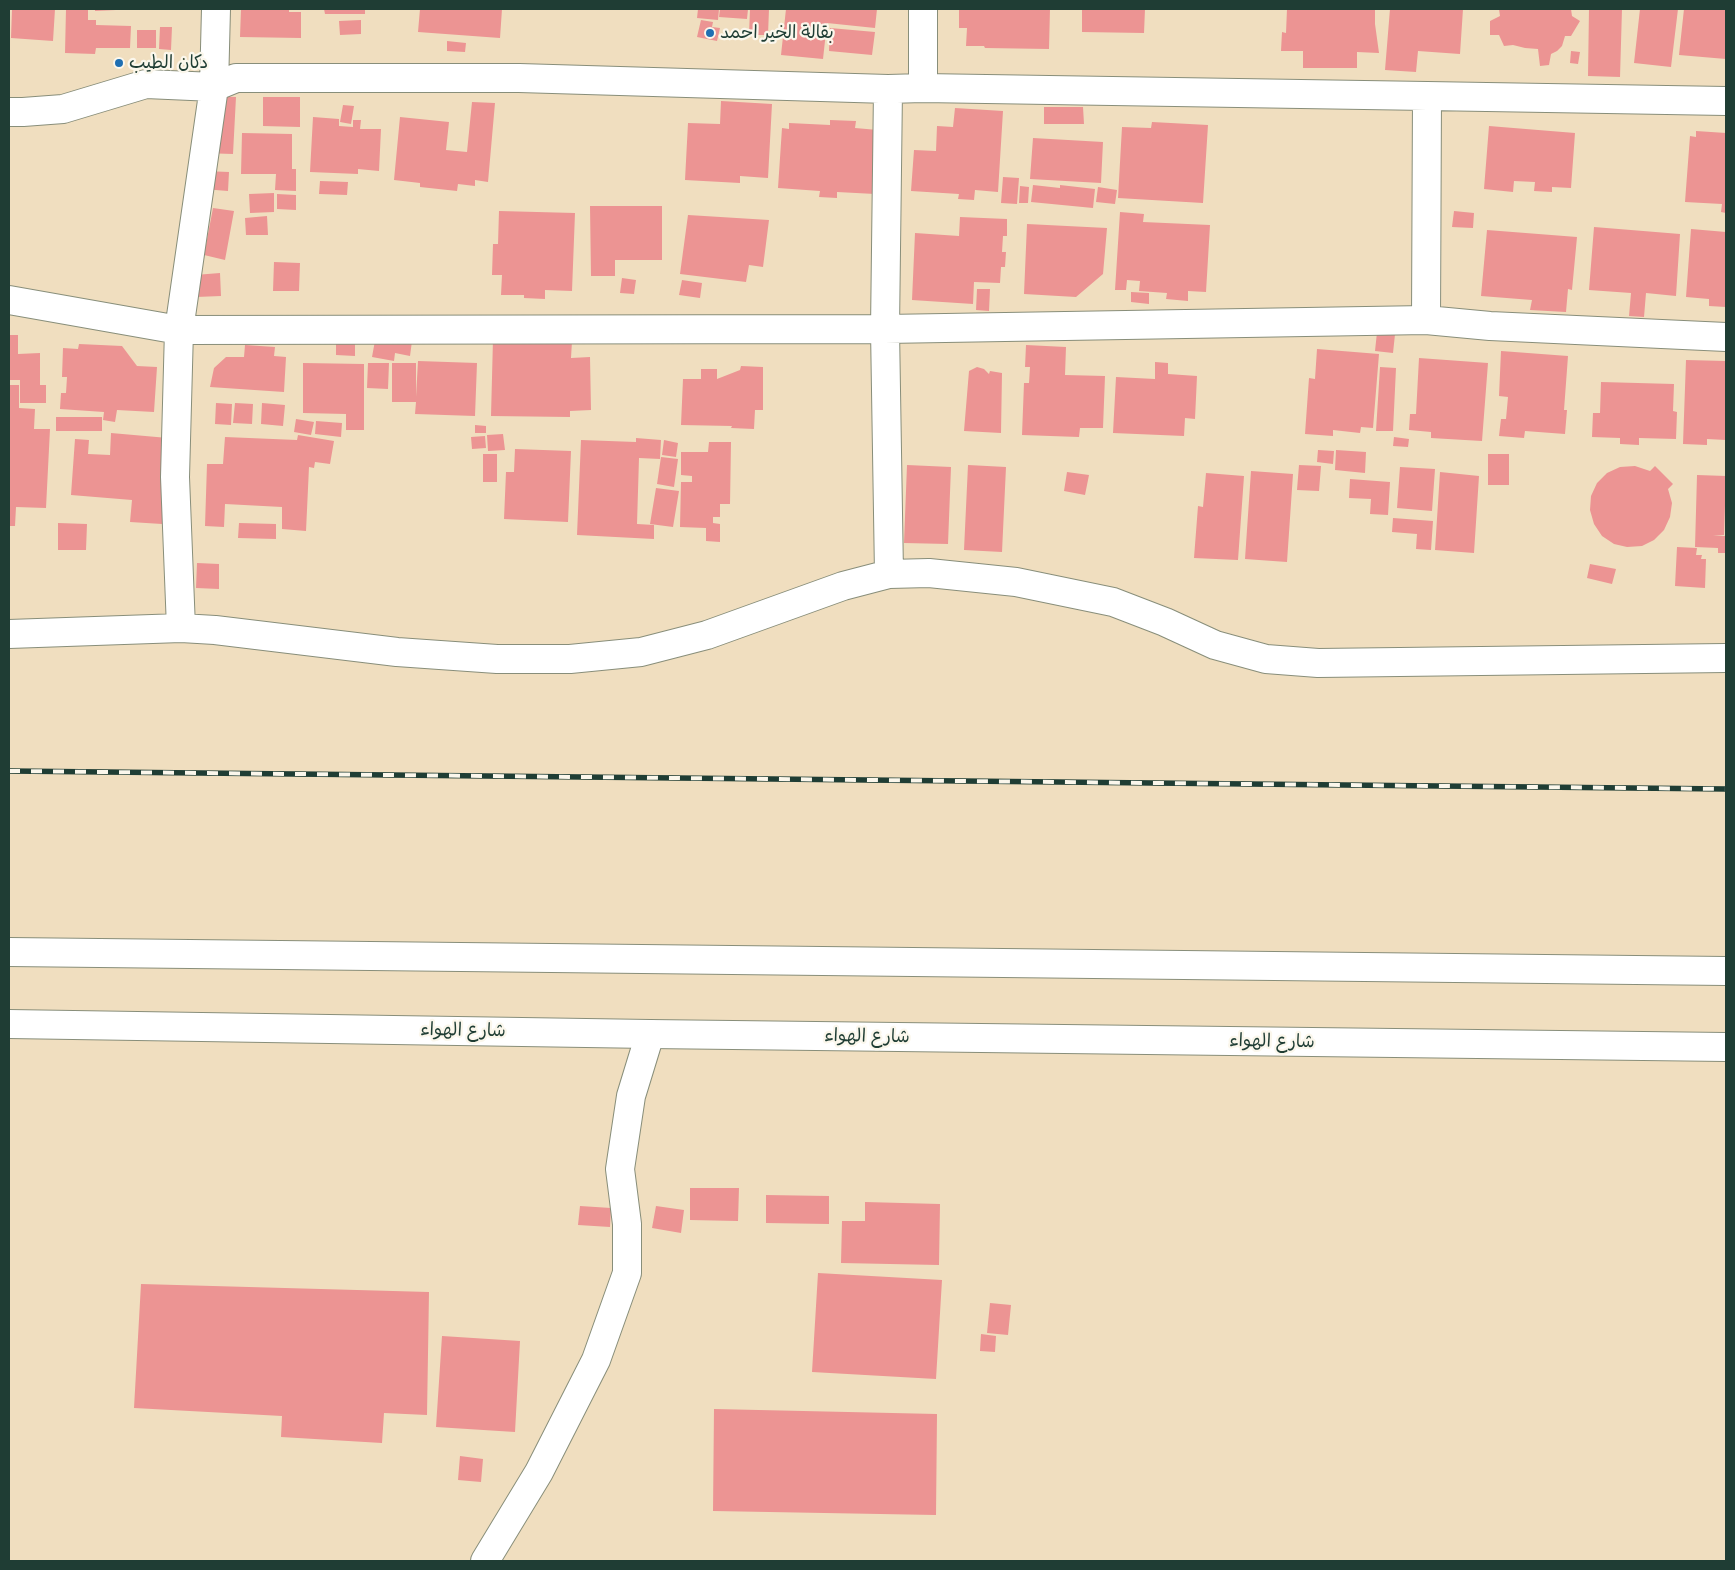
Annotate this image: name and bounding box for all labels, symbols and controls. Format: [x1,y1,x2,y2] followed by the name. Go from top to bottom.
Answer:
[720,22,834,44] place label: بقالة الخير احمد
[704,27,716,39] marker: بقالة الخير احمد
[129,52,208,74] place label: دكان الطيب
[113,57,125,69] marker: دكان الطيب
[420,1019,506,1043] street label: شارع الهواء
[824,1025,910,1049] street label: شارع الهواء
[1229,1030,1315,1054] street label: شارع الهواء

